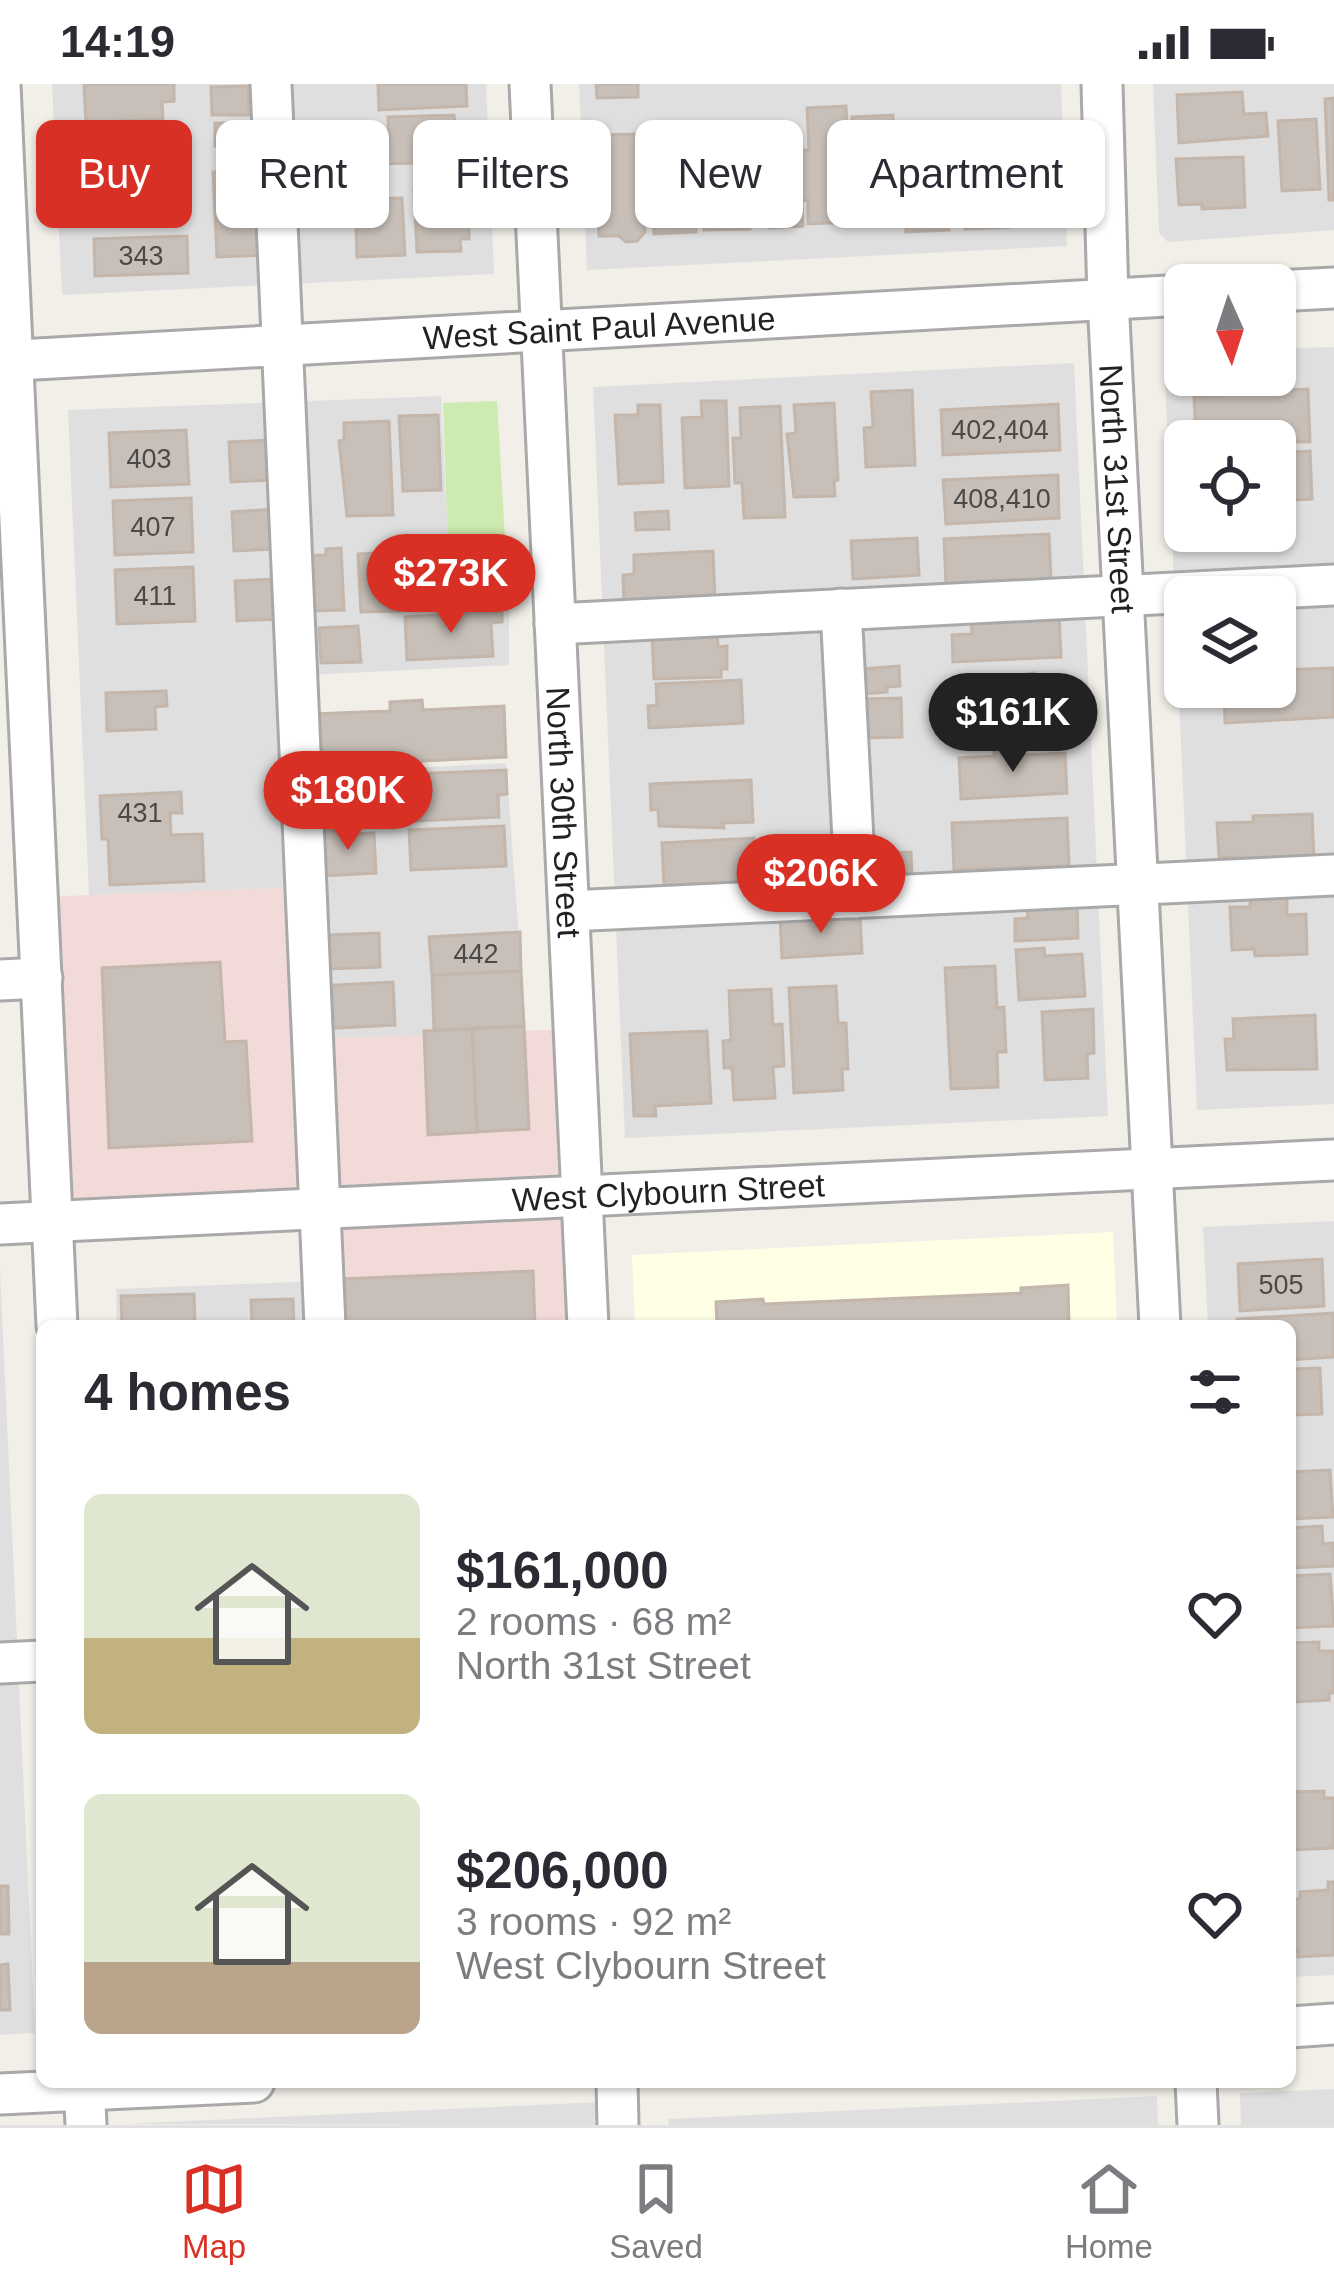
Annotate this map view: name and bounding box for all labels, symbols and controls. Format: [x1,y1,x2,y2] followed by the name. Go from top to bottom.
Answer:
[60,16,175,67] text: 14:19
[36,120,192,228] chip: Buy
[216,120,389,228] chip: Rent
[413,120,611,228] chip: Filters
[635,120,803,228] chip: New
[827,120,1105,228] chip: Apartment
[118,241,164,271] house number: 343
[1164,264,1296,396] north arrow
[1164,264,1296,708] map controls
[422,299,776,356] street label: West Saint Paul Avenue
[1093,363,1142,614] street label: North 31st Street
[951,415,1049,445] house number: 402,404
[1164,420,1296,552] button: locate
[126,444,172,474] house number: 403
[953,484,1051,514] house number: 408,410
[130,512,176,542] house number: 407
[367,534,535,636] pin: $273K
[394,551,508,594] text: $273K
[1164,576,1296,708] button: layers
[133,581,177,611] house number: 411
[929,673,1097,775] pin: $161K
[540,686,588,939] street label: North 30th Street
[956,690,1070,733] text: $161K
[264,751,432,853] pin: $180K
[291,768,405,811] text: $180K
[117,798,163,828] house number: 431
[737,834,905,936] pin: $206K
[764,851,878,894] text: $206K
[453,939,499,969] house number: 442
[511,1166,826,1218] street label: West Clybourn Street
[1258,1270,1304,1300] house number: 505
[1182,1359,1248,1425] icon: filters
[84,1364,291,1421] text: 4 homes
[180,1542,324,1686] icon: home
[456,1542,669,1599] text: $161,000
[1182,1581,1248,1647] icon: heart
[456,1600,731,1643] text: 2 rooms · 68 m²
[456,1644,751,1687] text: North 31st Street
[180,1842,324,1986] icon: home
[456,1842,669,1899] text: $206,000
[1182,1881,1248,1947] icon: heart
[456,1900,731,1943] text: 3 rooms · 92 m²
[456,1944,826,1987] text: West Clybourn Street
[181,2156,247,2266] tab: Map
[609,2156,703,2266] tab: Saved
[1065,2156,1153,2266] tab: Home

